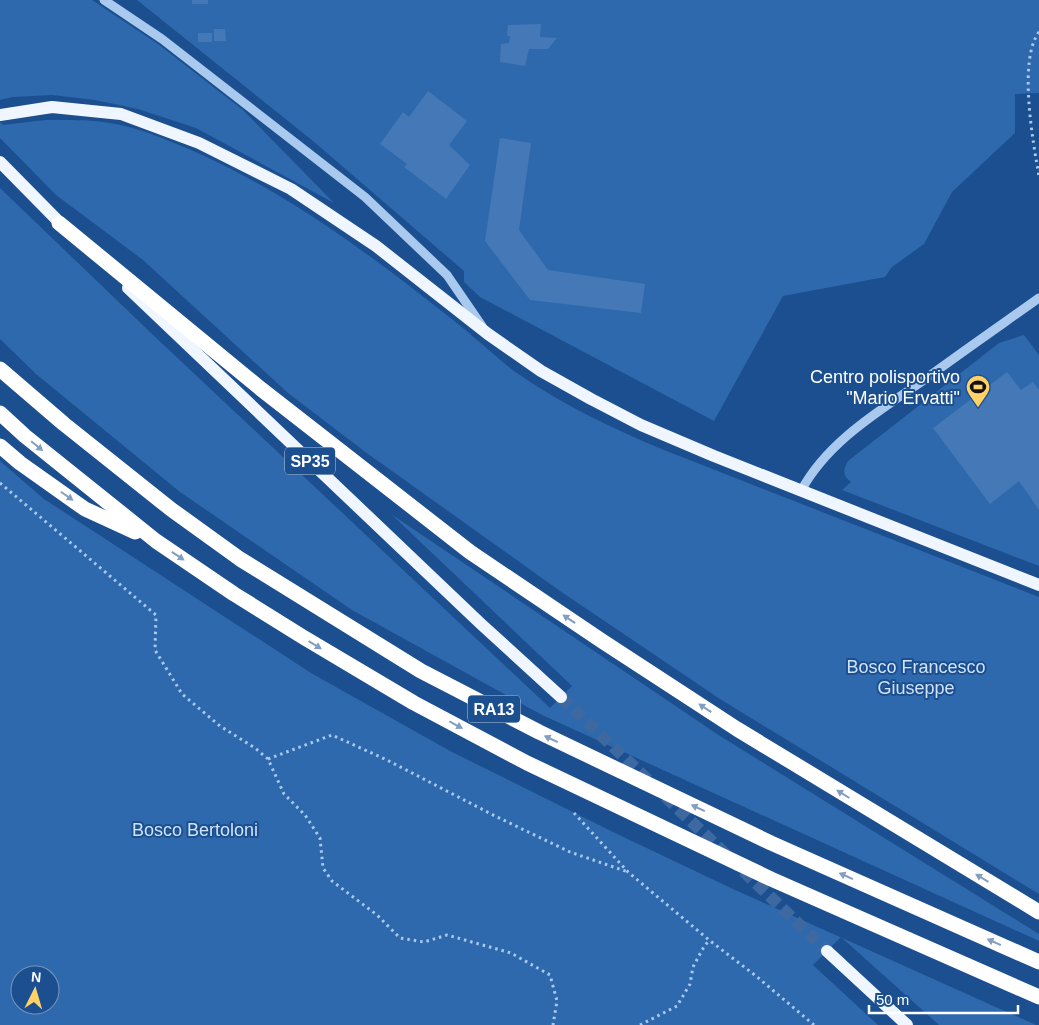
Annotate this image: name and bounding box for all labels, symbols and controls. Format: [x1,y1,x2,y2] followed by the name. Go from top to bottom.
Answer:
[810,367,960,408] place label: Centro polisportivo "Mario Ervatti"
[965,374,991,408] sports icon: Centro polisportivo "Mario Ervatti"
[30,440,43,451] one-way arrow
[285,448,335,474] road number: SP35
[60,491,74,501] one-way arrow
[172,551,185,561] one-way arrow
[563,614,576,624] one-way arrow
[308,640,321,649] one-way arrow
[846,657,986,698] park label: Bosco Francesco Giuseppe
[468,696,520,722] road number: RA13
[699,703,712,713] one-way arrow
[449,721,463,729] one-way arrow
[544,734,559,743] one-way arrow
[837,789,850,798] one-way arrow
[691,804,705,812] one-way arrow
[132,820,258,840] park label: Bosco Bertoloni
[839,871,853,879] one-way arrow
[976,873,989,882] one-way arrow
[987,938,1001,946] one-way arrow
[10,965,60,1015] north arrow
[30,969,42,985] text: N
[869,982,1018,1014] scale bar
[876,991,909,1008] text: 50 m

